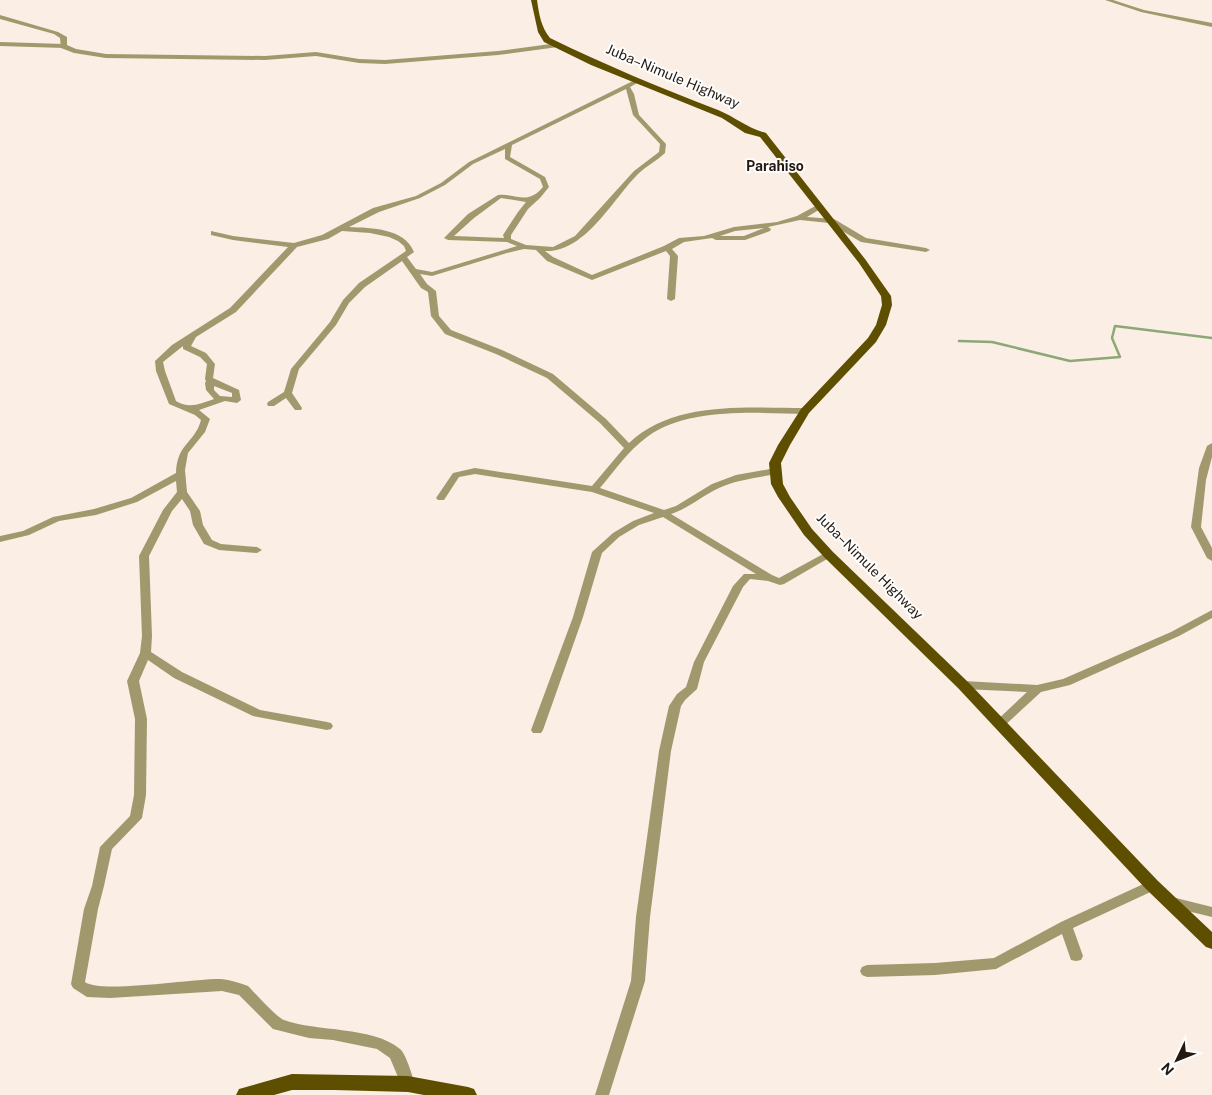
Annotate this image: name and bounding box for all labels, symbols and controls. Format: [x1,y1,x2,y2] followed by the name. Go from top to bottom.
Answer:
[604,41,743,112] street label: Juba–Nimule Highway
[746,158,804,174] district label: Parahiso
[814,510,927,623] street label: Juba–Nimule Highway
[1152,1035,1202,1085] north arrow
[1158,1059,1177,1078] text: N

